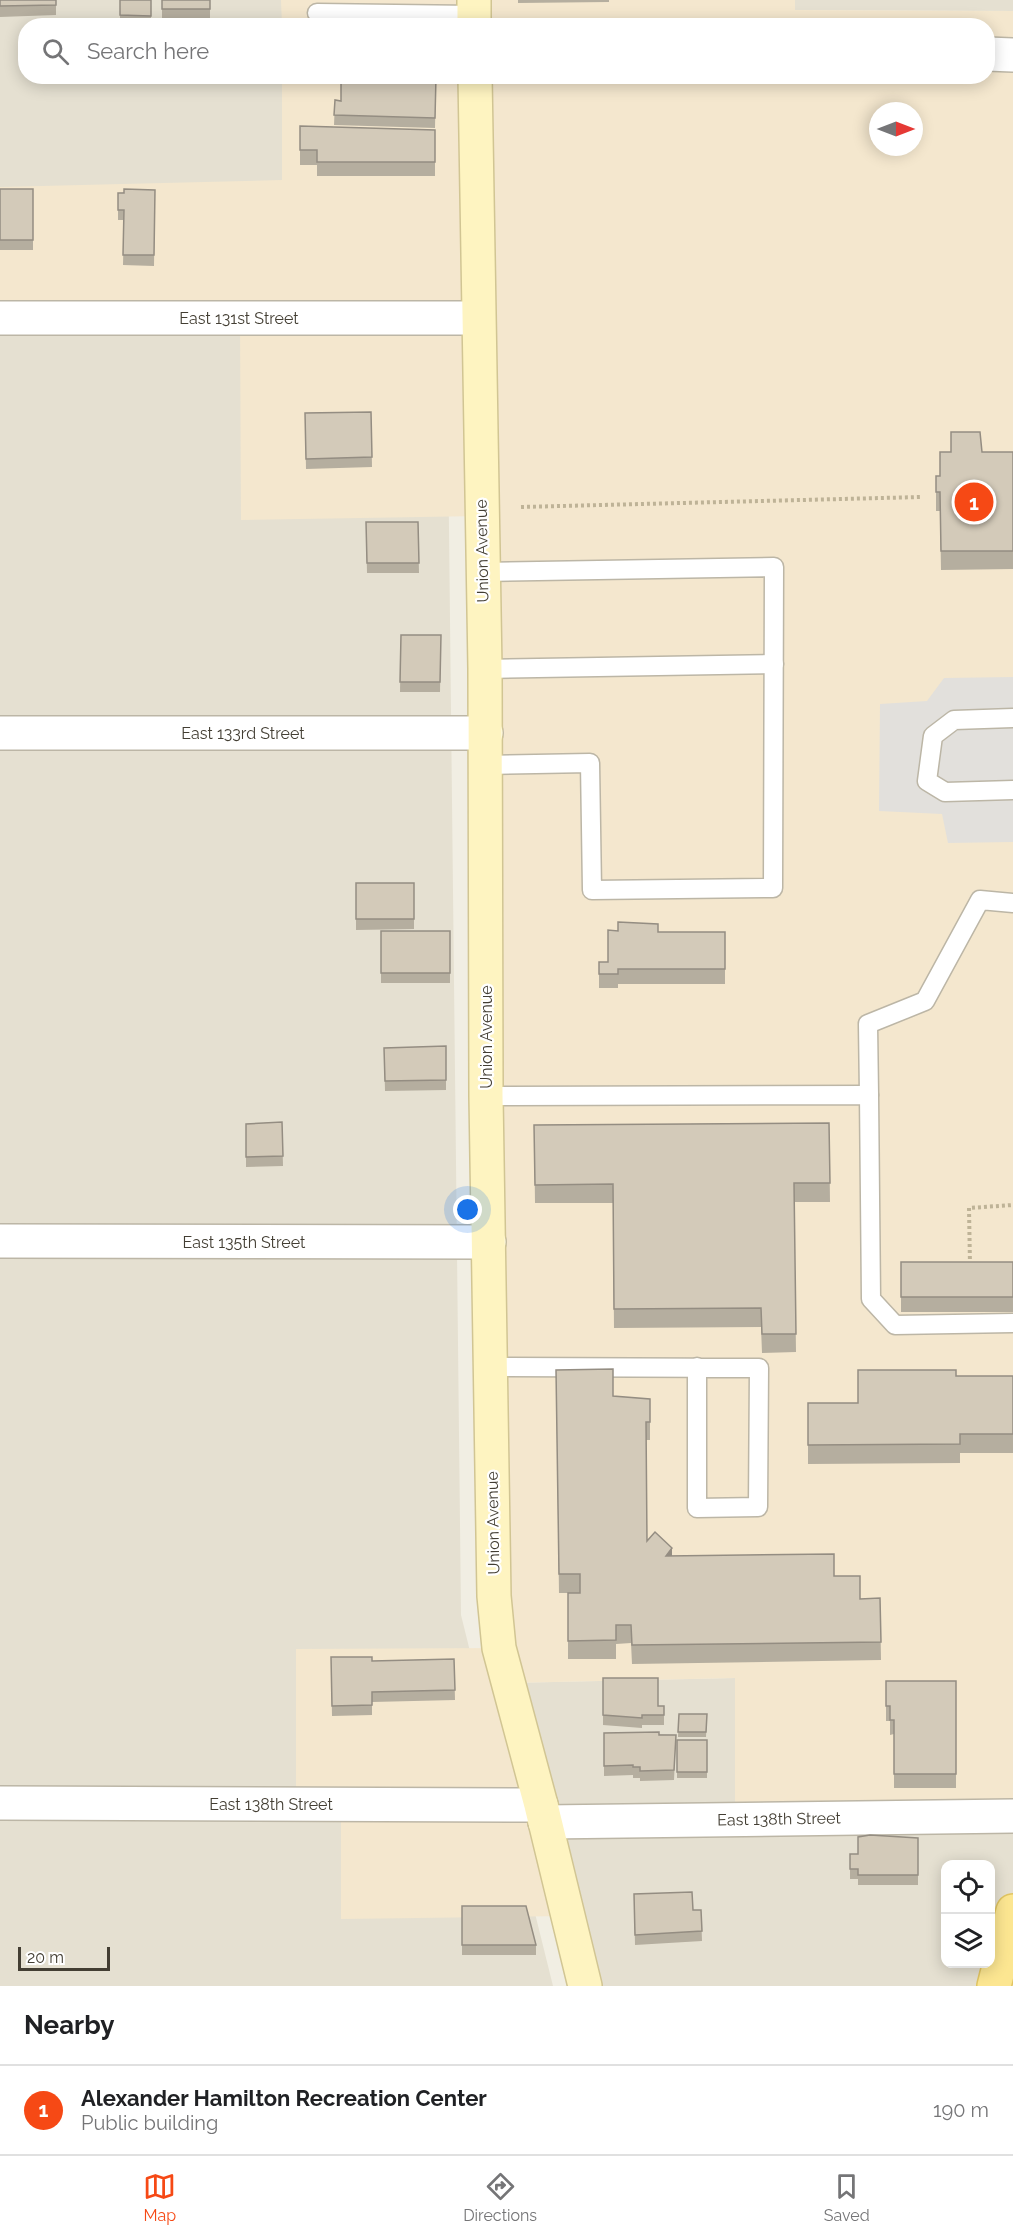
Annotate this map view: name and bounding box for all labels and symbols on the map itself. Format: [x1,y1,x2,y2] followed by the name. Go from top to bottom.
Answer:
[869,102,923,156] north arrow
[179,309,299,328] street label: East 131st Street
[954,480,994,524] pin: 1
[472,499,492,603] street label: Union Avenue
[181,724,305,743] street label: East 133rd Street
[477,985,496,1089] street label: Union Avenue
[453,1195,482,1224] your location
[183,1233,306,1252] street label: East 135th Street
[483,1471,503,1575] street label: Union Avenue
[209,1795,333,1814] street label: East 138th Street
[717,1808,842,1830] street label: East 138th Street
[18,1944,110,1972] scale bar

